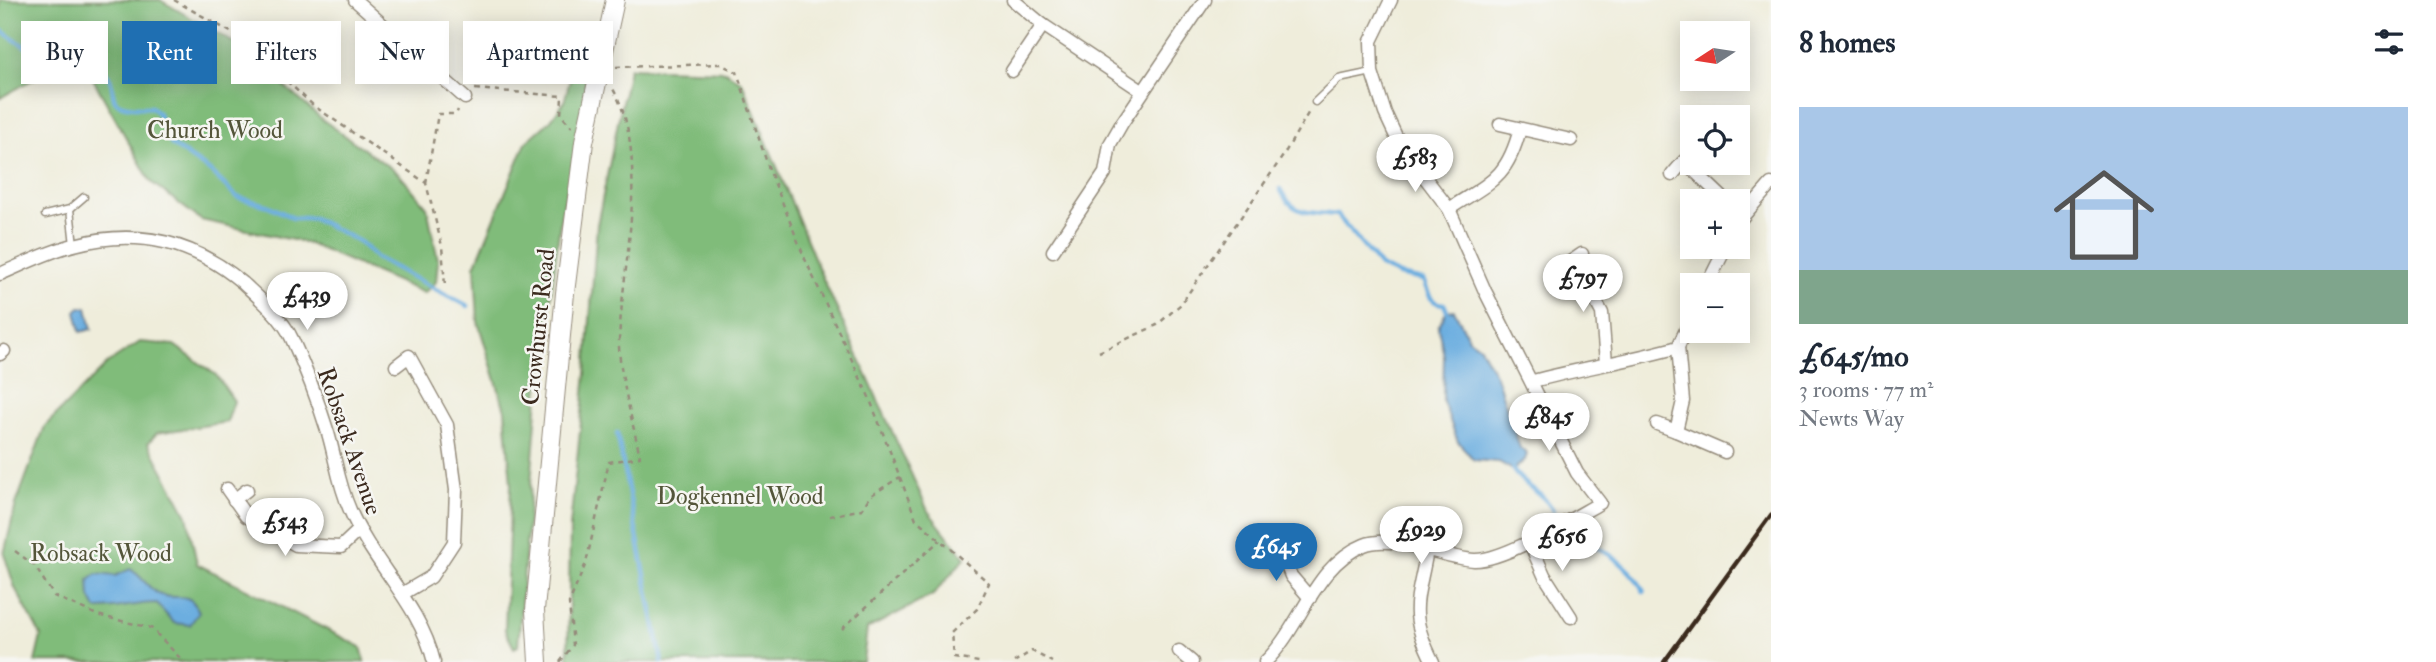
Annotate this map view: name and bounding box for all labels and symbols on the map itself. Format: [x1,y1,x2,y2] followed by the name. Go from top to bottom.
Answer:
[1680,21,1750,91] north arrow
[147,115,283,146] park label: Church Wood
[1374,134,1456,194] pin: £583
[515,247,562,407] street label: Crowhurst Road
[1542,254,1624,314] pin: £797
[266,272,348,332] pin: £439
[310,363,389,519] street label: Robsack Avenue
[1508,393,1590,453] pin: £845
[656,481,824,512] park label: Dogkennel Wood
[244,498,326,558] pin: £543
[1380,506,1462,566] pin: £929
[1521,514,1603,573] pin: £656
[1235,524,1317,583] pin: £645
[30,538,172,569] park label: Robsack Wood

